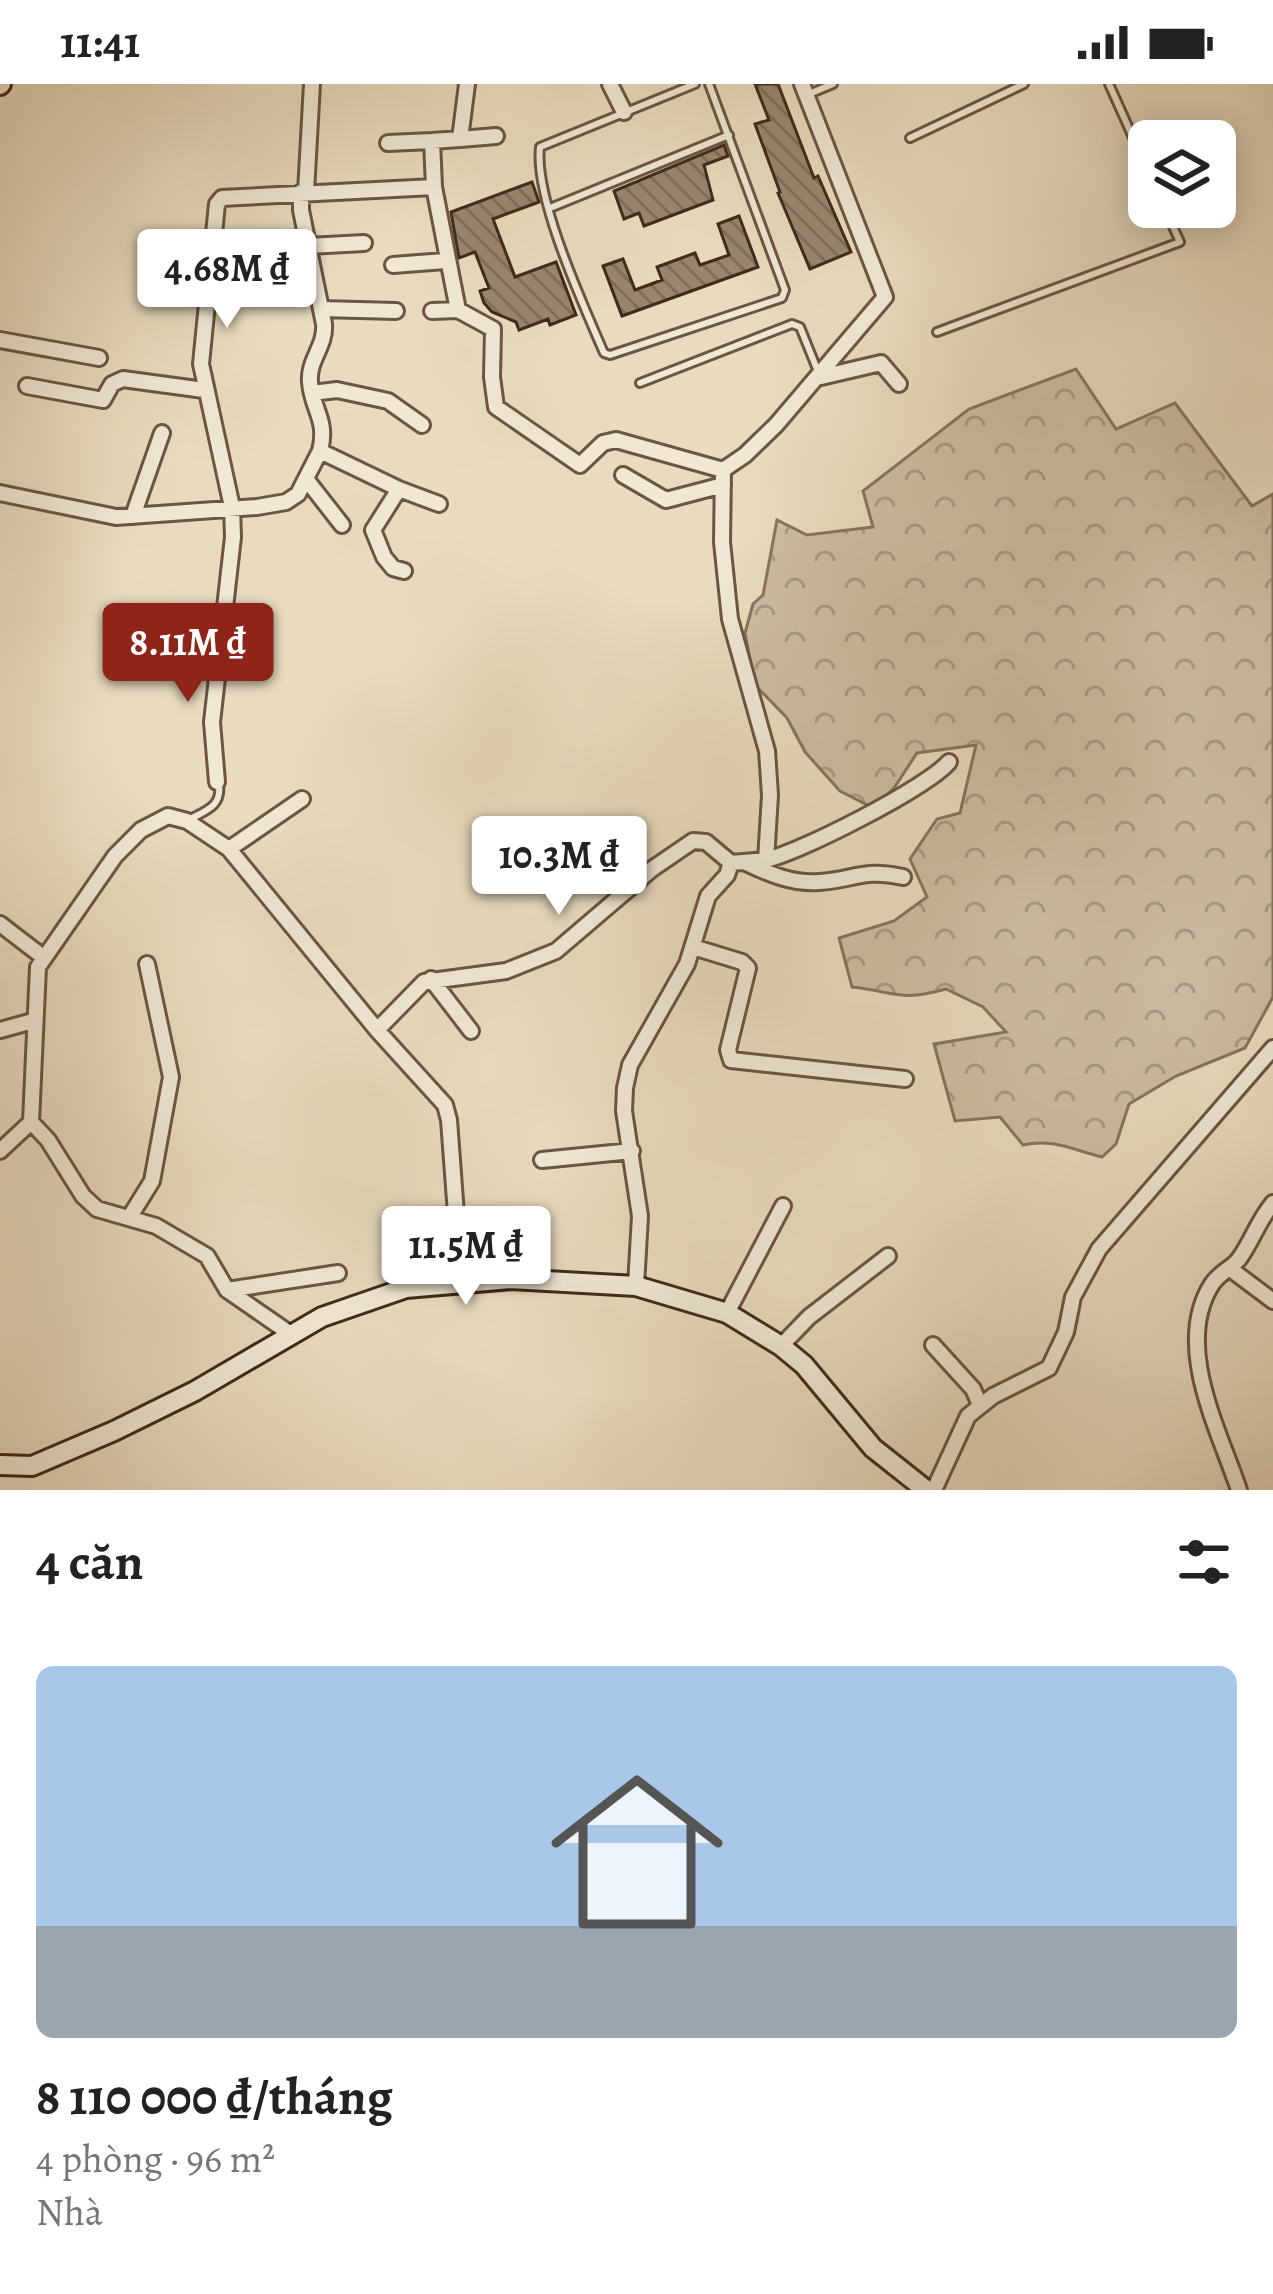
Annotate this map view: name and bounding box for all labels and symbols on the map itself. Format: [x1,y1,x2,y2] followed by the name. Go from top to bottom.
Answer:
[116,229,338,331] pin: 4.68M ₫
[77,603,299,705] pin: 8.11M ₫
[448,816,670,918] pin: 10.3M ₫
[355,1206,577,1308] pin: 11.5M ₫

